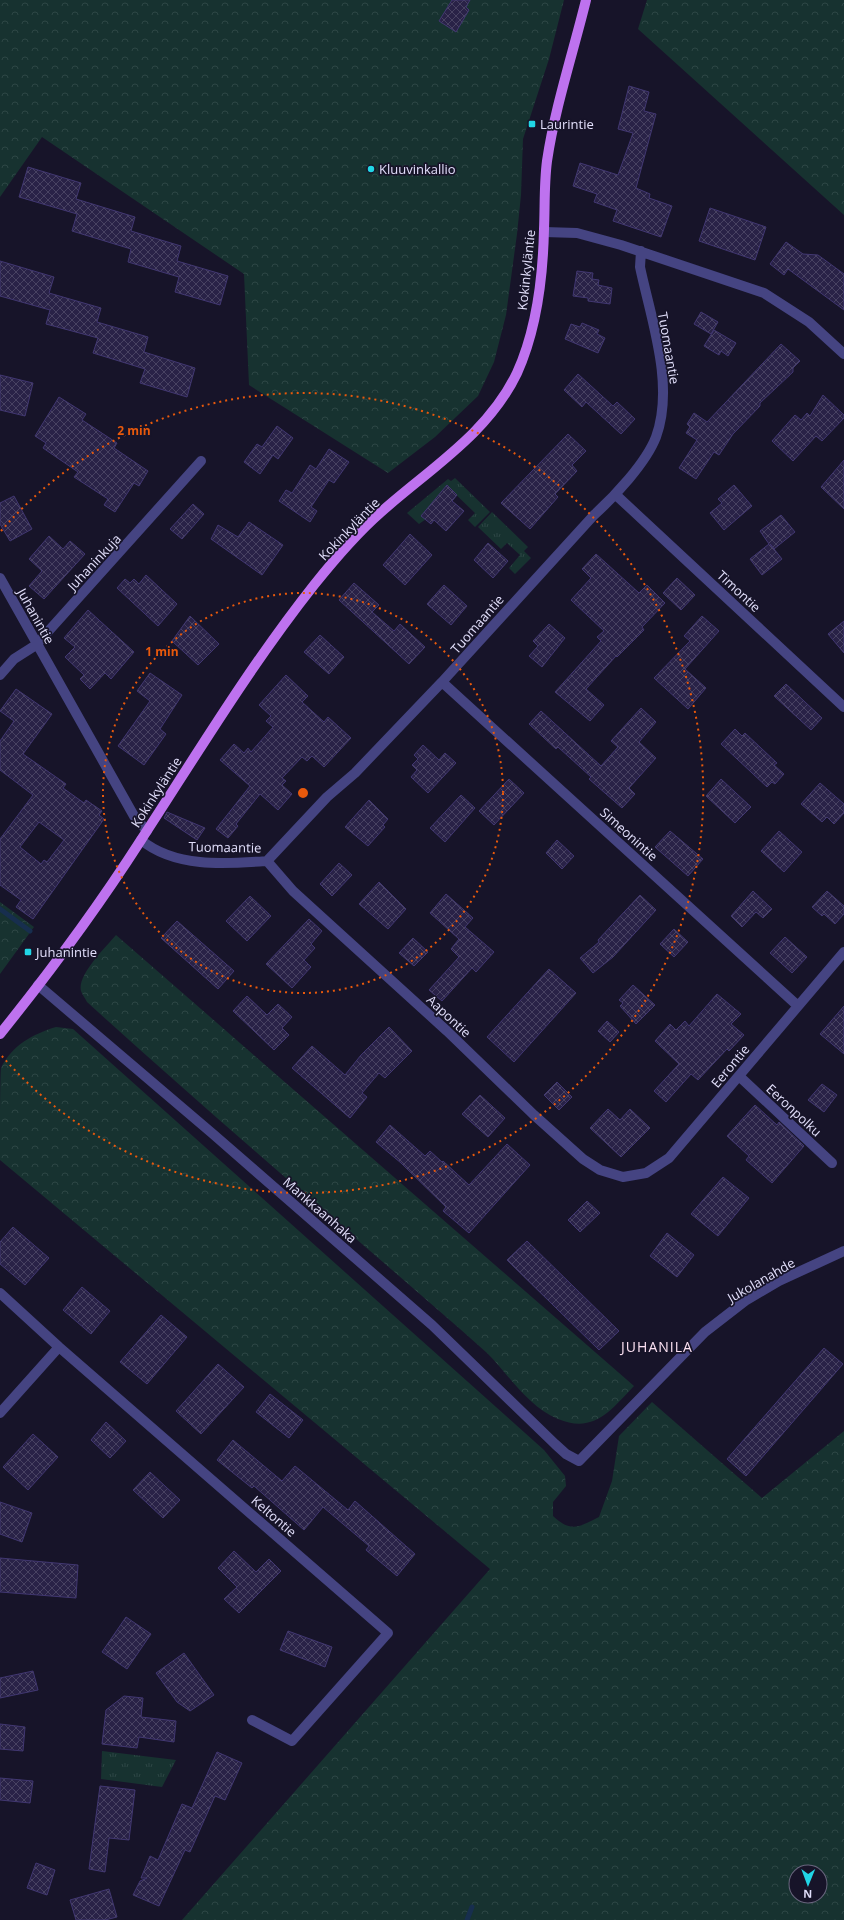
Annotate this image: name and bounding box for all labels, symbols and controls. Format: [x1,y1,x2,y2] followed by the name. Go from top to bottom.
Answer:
[540,115,594,133] place label: Laurintie
[527,119,537,129] marker: Laurintie
[379,160,456,178] place label: Kluuvinkallio
[366,164,376,174] marker: Kluuvinkallio
[513,229,539,311] street label: Kokinkyläntie
[654,311,684,385] street label: Tuomaantie
[117,422,151,439] text: 2 min
[314,494,384,564] street label: Kokinkyläntie
[62,530,125,596] street label: Juhaninkuja
[713,566,765,616] street label: Timontie
[12,583,59,647] street label: Juhanintie
[446,591,508,657] street label: Tuomaantie
[145,643,179,660] text: 1 min
[126,753,186,831] street label: Kokinkyläntie
[296,786,310,800] centre of rings
[596,803,662,865] street label: Simeonintie
[189,837,261,857] street label: Tuomaantie
[34,943,97,961] place label: Juhanintie
[23,947,33,957] marker: Juhanintie
[423,991,475,1041] street label: Aapontie
[707,1041,753,1091] street label: Eerontie
[762,1080,826,1140] street label: Eeronpolku
[279,1173,361,1247] street label: Mankkaanhaka
[722,1253,798,1308] street label: Jukolanahde
[619,1337,693,1356] district label: JUHANILA
[248,1491,300,1541] street label: Keltontie
[788,1864,828,1904] north arrow
[803,1887,812,1902] text: N

